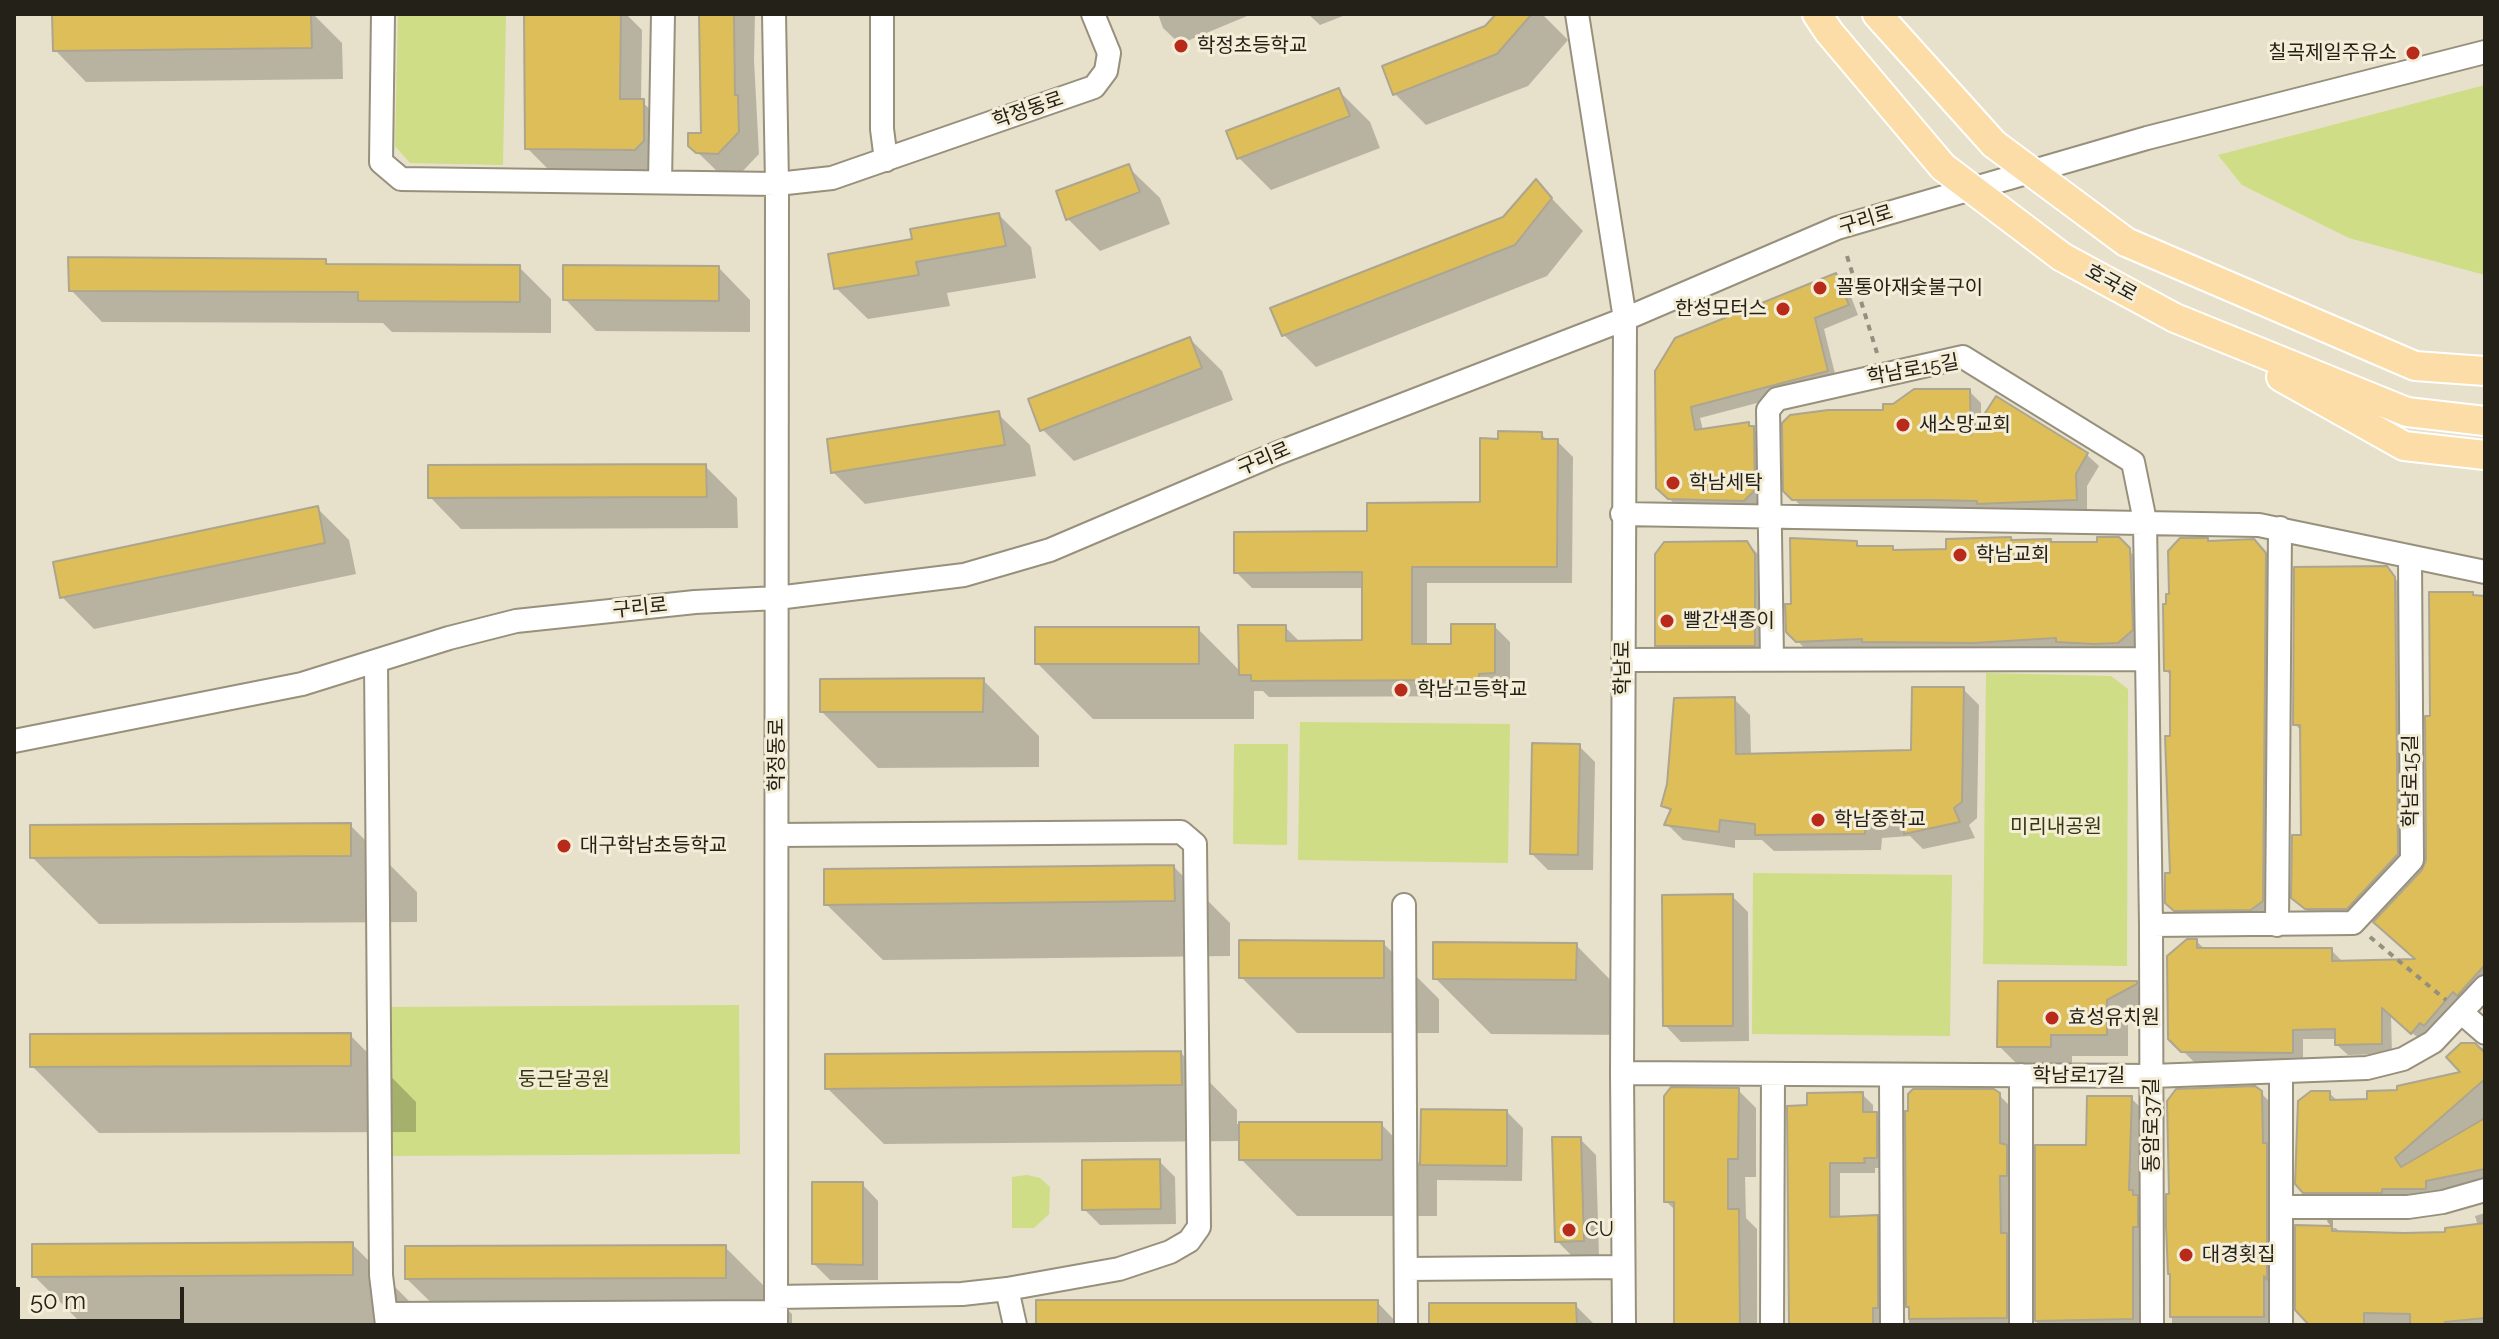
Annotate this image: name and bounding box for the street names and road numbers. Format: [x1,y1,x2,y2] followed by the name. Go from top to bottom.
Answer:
[989,87,1067,133] street label: 학정동로
[1836,200,1896,240] street label: 구리로
[2081,259,2141,307] street label: 호국로
[1865,350,1961,390] street label: 학남로15길
[1234,437,1294,481] street label: 구리로
[611,593,669,623] street label: 구리로
[1611,640,1635,696] street label: 학남로
[765,718,789,792] street label: 학정동로
[2399,734,2423,828] street label: 학남로15길
[2033,1064,2125,1088] street label: 학남로17길
[2140,1078,2164,1172] street label: 동암로37길

